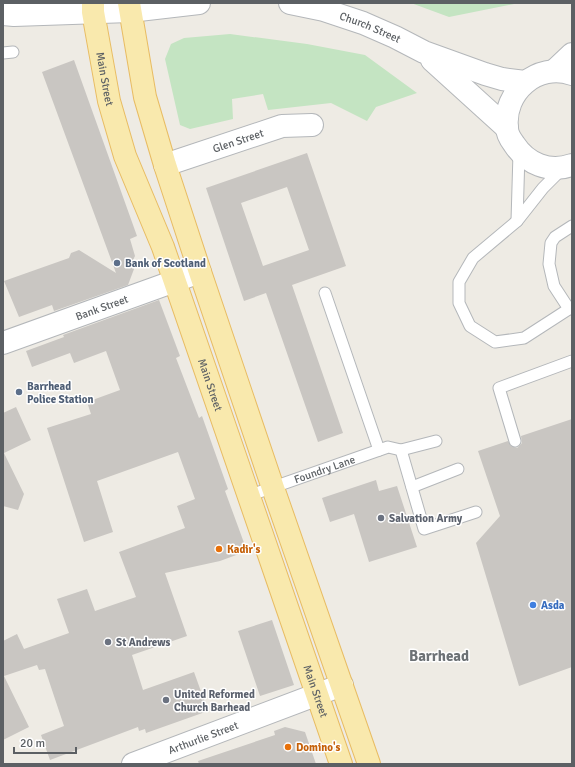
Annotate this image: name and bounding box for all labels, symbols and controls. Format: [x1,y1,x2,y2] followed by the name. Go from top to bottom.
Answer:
[338,9,403,45] street label: Church Street
[94,51,117,108] street label: Main Street
[211,126,265,155] street label: Glen Street
[125,257,206,270] place label: Bank of Scotland
[112,258,122,268] marker: Bank of Scotland
[74,292,130,323] street label: Bank Street
[195,357,226,413] street label: Main Street
[27,380,94,406] place label: Barrhead Police Station
[14,387,24,397] marker: Barrhead Police Station
[292,453,357,486] street label: Foundry Lane
[389,512,463,525] place label: Salvation Army
[376,513,386,523] marker: Salvation Army
[227,543,261,556] place label: Kadir's
[214,544,224,554] marker: Kadir's
[541,599,565,612] place label: Asda
[528,600,538,610] marker: Asda
[116,636,171,649] place label: St Andrews
[103,637,113,647] marker: St Andrews
[409,647,469,665] district label: Barrhead
[301,663,331,719] street label: Main Street
[174,688,255,714] place label: United Reformed Church Barhead
[161,695,171,705] marker: United Reformed Church Barhead
[166,718,240,757] street label: Arthurlie Street
[14,729,76,755] scale bar
[20,736,45,751] text: 20 m
[296,741,341,754] place label: Domino's
[283,742,293,752] marker: Domino's

